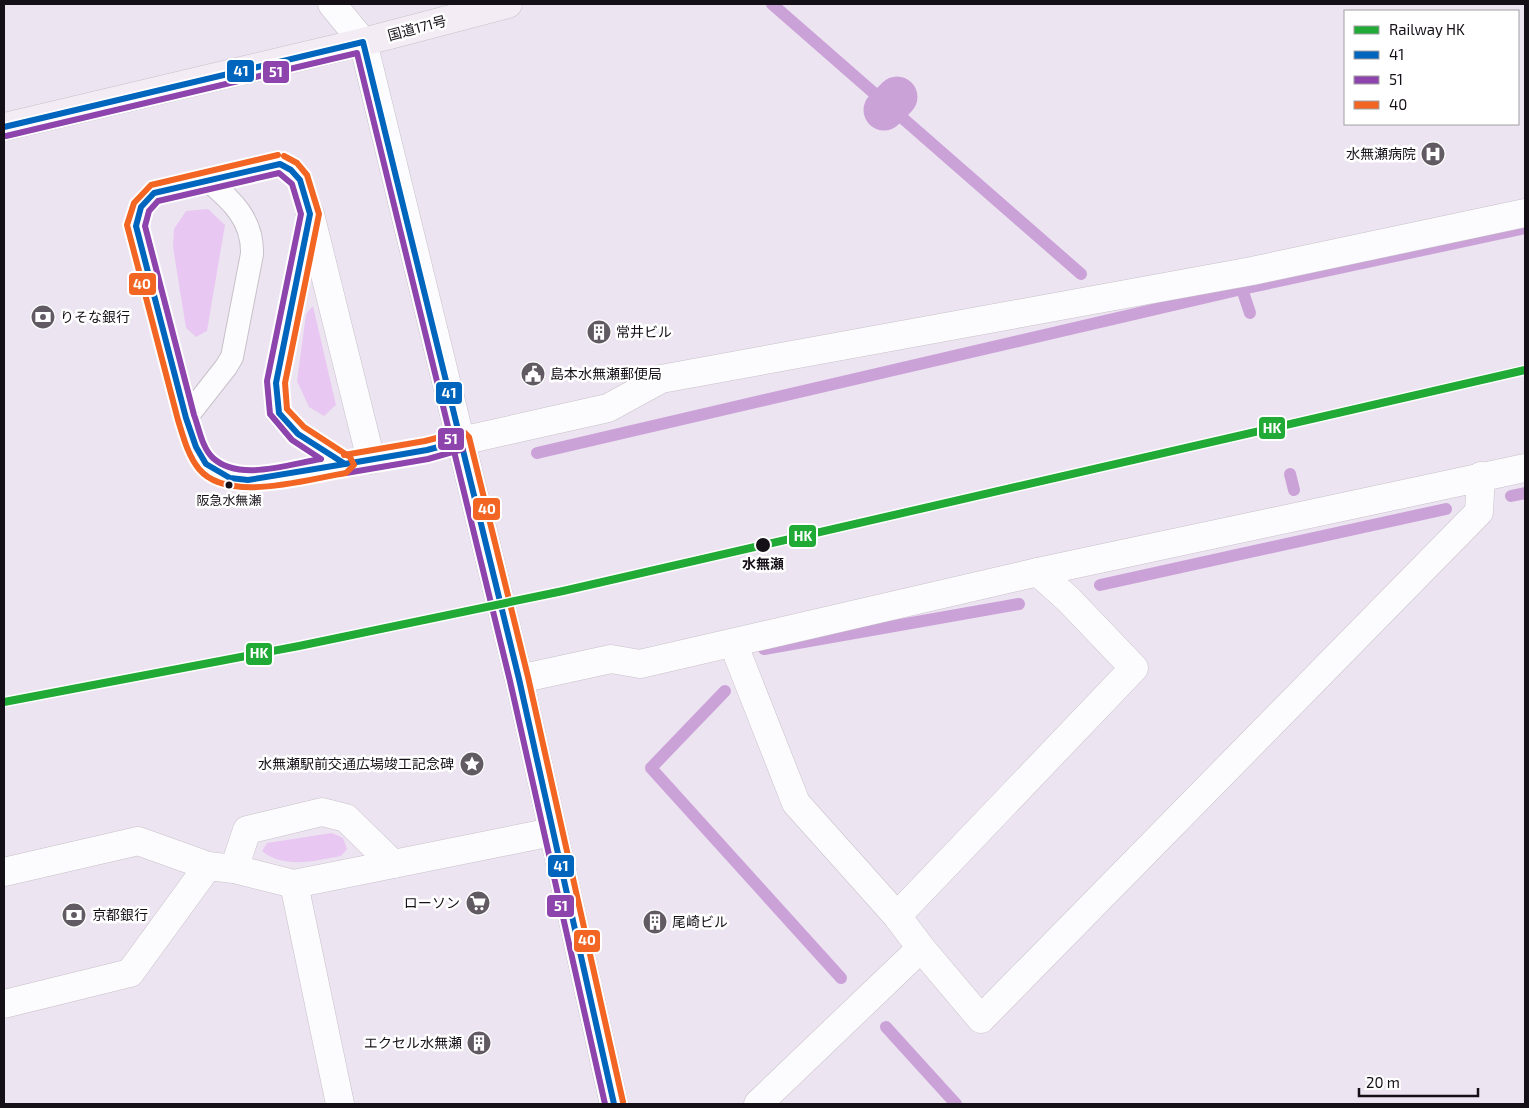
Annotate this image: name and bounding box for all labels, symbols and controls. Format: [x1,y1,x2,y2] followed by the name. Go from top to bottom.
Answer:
[1344,10,1519,125] legend
[386,12,448,44] street label: 国道171号
[1389,20,1465,38] text: Railway HK
[1389,45,1404,63] text: 41
[226,59,255,83] line badge: 41
[262,60,290,84] line badge: 51
[234,62,248,79] text: 41
[269,63,283,80] text: 51
[1389,70,1403,88] text: 51
[1389,95,1407,113] text: 40
[1420,141,1446,167] hospital icon: 水無瀬病院
[1346,145,1416,162] place label: 水無瀬病院
[128,272,157,296] line badge: 40
[133,275,151,292] text: 40
[30,304,56,330] bank icon: りそな銀行
[60,308,130,325] place label: りそな銀行
[586,319,612,345] building icon: 常井ビル
[616,323,672,340] place label: 常井ビル
[520,361,546,387] public building icon: 島本水無瀬郵便局
[550,365,662,382] place label: 島本水無瀬郵便局
[435,381,463,405] line badge: 41
[442,384,456,401] text: 41
[1258,416,1286,440] line badge: HK
[1263,419,1281,436] text: HK
[437,427,465,451] line badge: 51
[444,430,458,447] text: 51
[224,480,234,490] marker: 阪急水無瀬
[196,492,262,508] place label: 阪急水無瀬
[472,497,501,521] line badge: 40
[478,500,496,517] text: 40
[788,524,817,548] line badge: HK
[794,527,812,544] text: HK
[754,536,772,554] marker: 水無瀬
[742,555,784,572] place label: 水無瀬
[245,642,273,666] line badge: HK
[250,644,268,661] text: HK
[459,751,485,777] place icon: 水無瀬駅前交通広場竣工記念碑
[258,755,454,772] place label: 水無瀬駅前交通広場竣工記念碑
[547,854,575,878] line badge: 41
[554,857,568,874] text: 41
[465,890,491,916] supermarket icon: ローソン
[404,894,460,911] place label: ローソン
[546,894,575,918] line badge: 51
[554,897,568,914] text: 51
[61,902,87,928] bank icon: 京都銀行
[92,906,148,923] place label: 京都銀行
[642,909,668,935] building icon: 尾崎ビル
[672,913,728,930] place label: 尾崎ビル
[573,929,601,953] line badge: 40
[578,931,596,948] text: 40
[466,1030,492,1056] building icon: エクセル水無瀬
[364,1034,462,1051] place label: エクセル水無瀬
[1359,1066,1478,1098] scale bar
[1366,1073,1400,1091] text: 20 m

